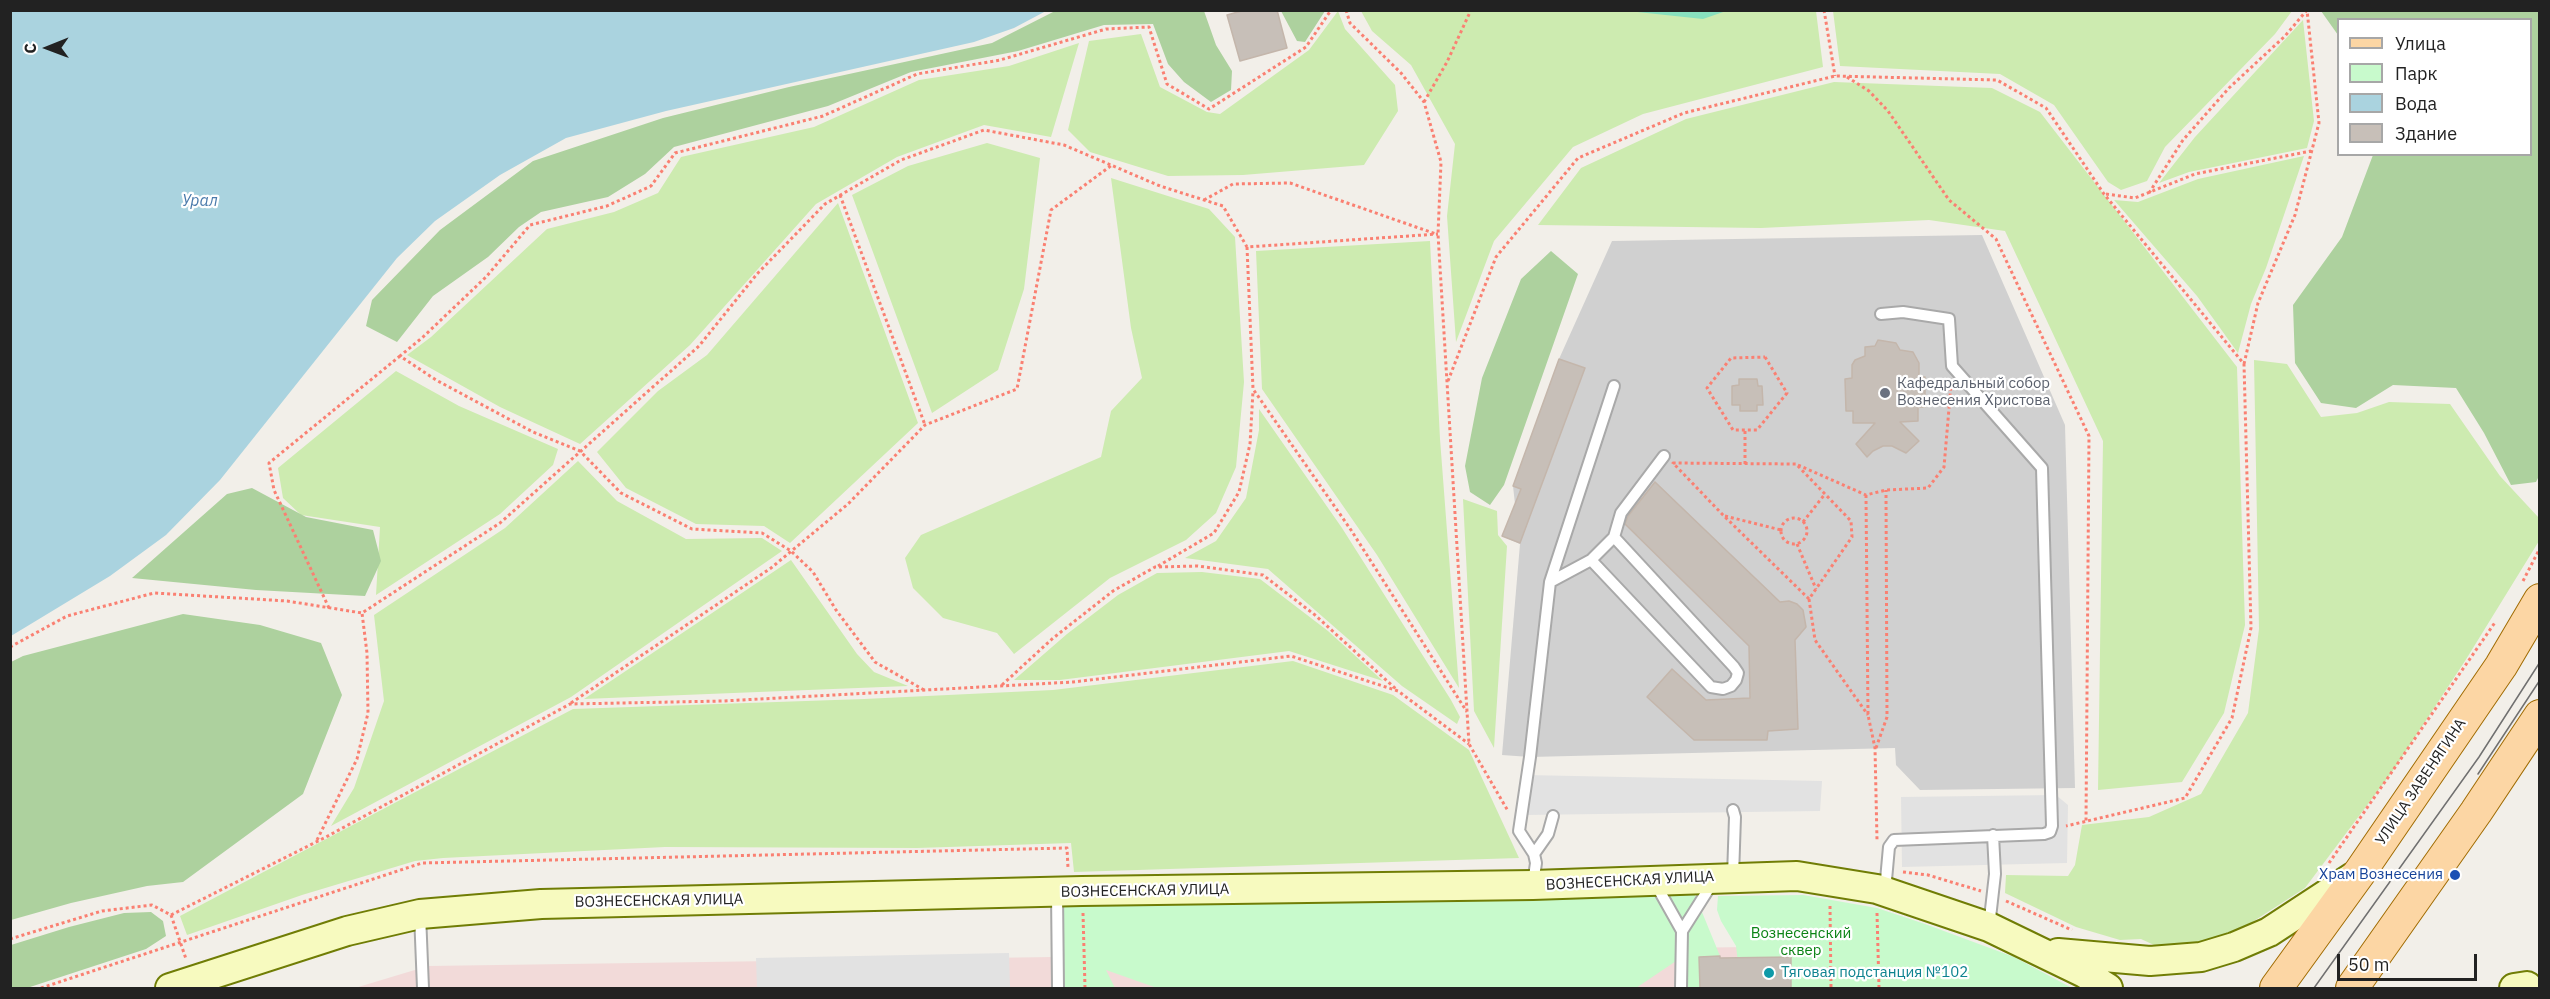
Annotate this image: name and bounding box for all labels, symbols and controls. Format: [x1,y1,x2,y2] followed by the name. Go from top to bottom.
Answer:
[18,18,78,78] north arrow
[2337,18,2532,156] legend
[2395,32,2446,55] text: Улица
[20,43,40,54] text: С
[2395,62,2437,85] text: Парк
[2395,92,2437,115] text: Вода
[2395,122,2457,145] text: Здание
[182,191,218,211] water label: Урал
[1897,375,2050,410] place label: Кафедральный собор Вознесения Христова
[1878,386,1892,400] marker: Кафедральный собор Вознесения Христова
[2372,715,2470,849] street label: УЛИЦА ЗАВЕНЯГИНА
[2319,866,2443,884] place label: Храм Вознесения
[1545,868,1715,894] street label: ВОЗНЕСЕНСКАЯ УЛИЦА
[2448,868,2462,882] marker: Храм Вознесения
[1061,881,1229,901] street label: ВОЗНЕСЕНСКАЯ УЛИЦА
[575,891,743,911] street label: ВОЗНЕСЕНСКАЯ УЛИЦА
[1751,925,1851,960] park label: Вознесенский cквер
[2340,942,2480,980] scale bar
[2348,953,2390,976] text: 50 m
[1781,964,1968,982] place label: Тяговая подстанция №102
[1762,966,1776,980] marker: Тяговая подстанция №102

